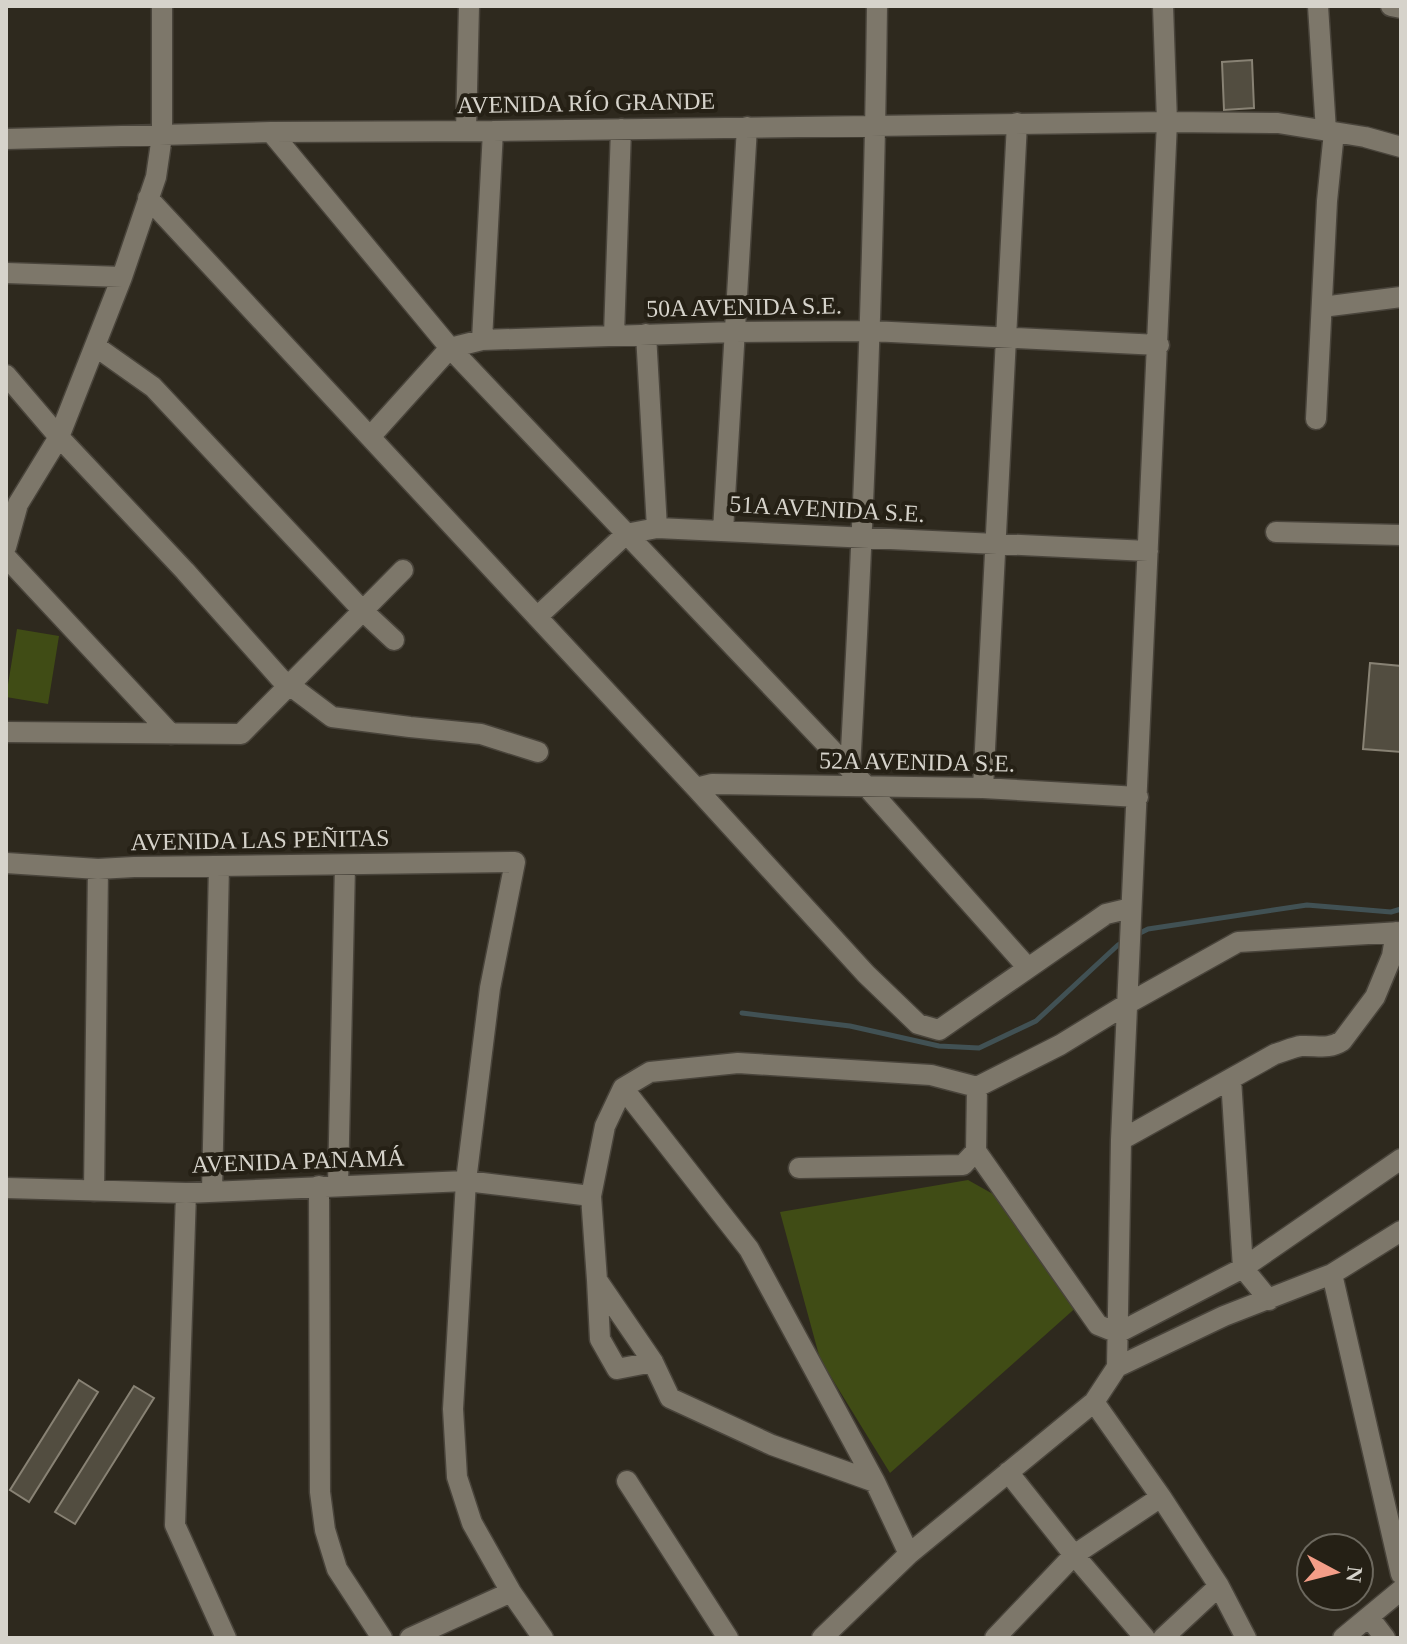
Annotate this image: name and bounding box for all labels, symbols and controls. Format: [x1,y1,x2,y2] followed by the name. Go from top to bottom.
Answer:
[457,88,715,118] street label: AVENIDA RÍO GRANDE
[646,292,842,322] street label: 50A AVENIDA S.E.
[729,491,925,527] street label: 51A AVENIDA S.E.
[819,747,1015,777] street label: 52A AVENIDA S.E.
[130,825,390,855] street label: AVENIDA LAS PEÑITAS
[191,1144,405,1178] street label: AVENIDA PANAMÁ
[1295,1532,1375,1612] north arrow
[1341,1565,1368,1584] text: N

